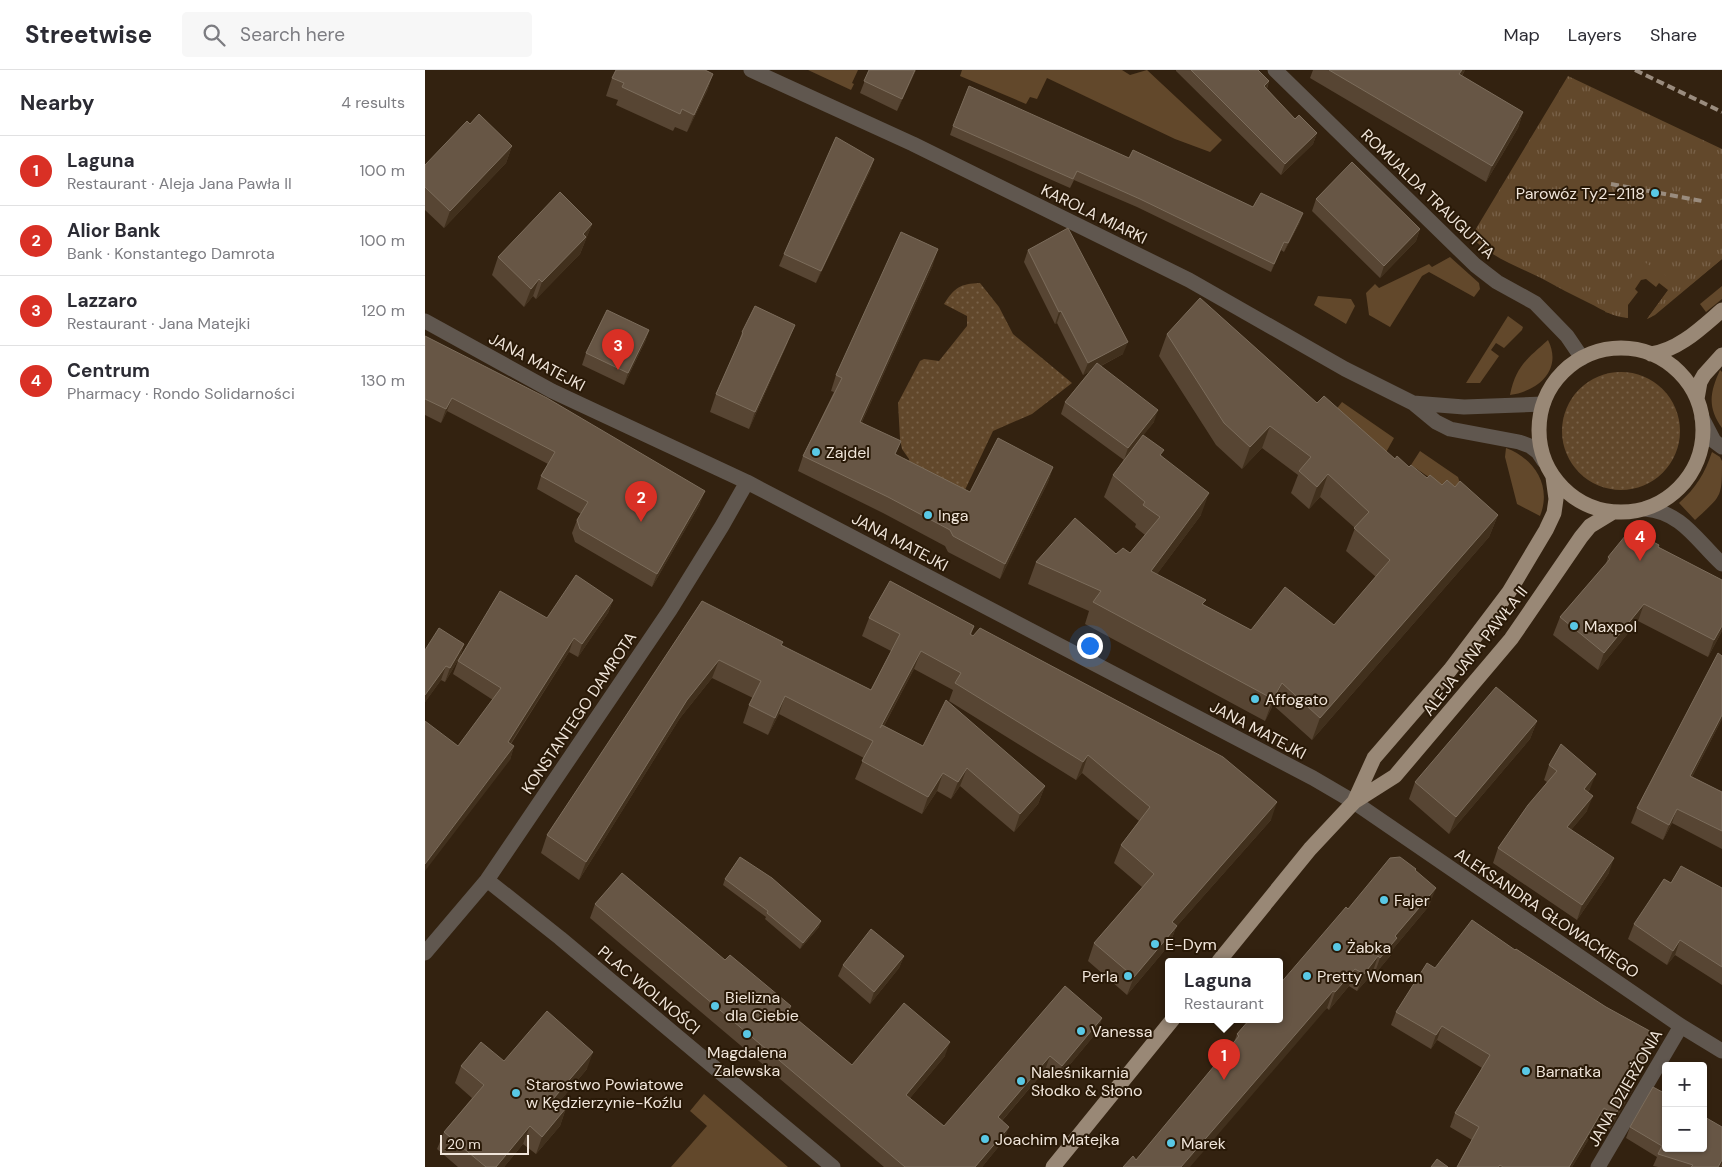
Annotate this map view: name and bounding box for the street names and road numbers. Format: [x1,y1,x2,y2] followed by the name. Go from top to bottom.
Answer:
[1356,124,1500,264] street label: ROMUALDA TRAUGUTTA
[1037,179,1151,249] street label: KAROLA MIARKI
[485,328,589,396] street label: JANA MATEJKI
[848,508,952,576] street label: JANA MATEJKI
[1418,582,1532,720] street label: ALEJA JANA PAWŁA II
[517,628,641,798] street label: KONSTANTEGO DAMROTA
[1206,696,1310,764] street label: JANA MATEJKI
[1451,843,1643,983] street label: ALEKSANDRA GŁOWACKIEGO
[594,941,704,1039] street label: PLAC WOLNOŚCI
[1583,1025,1667,1150] street label: JANA DZIERŻONIA

